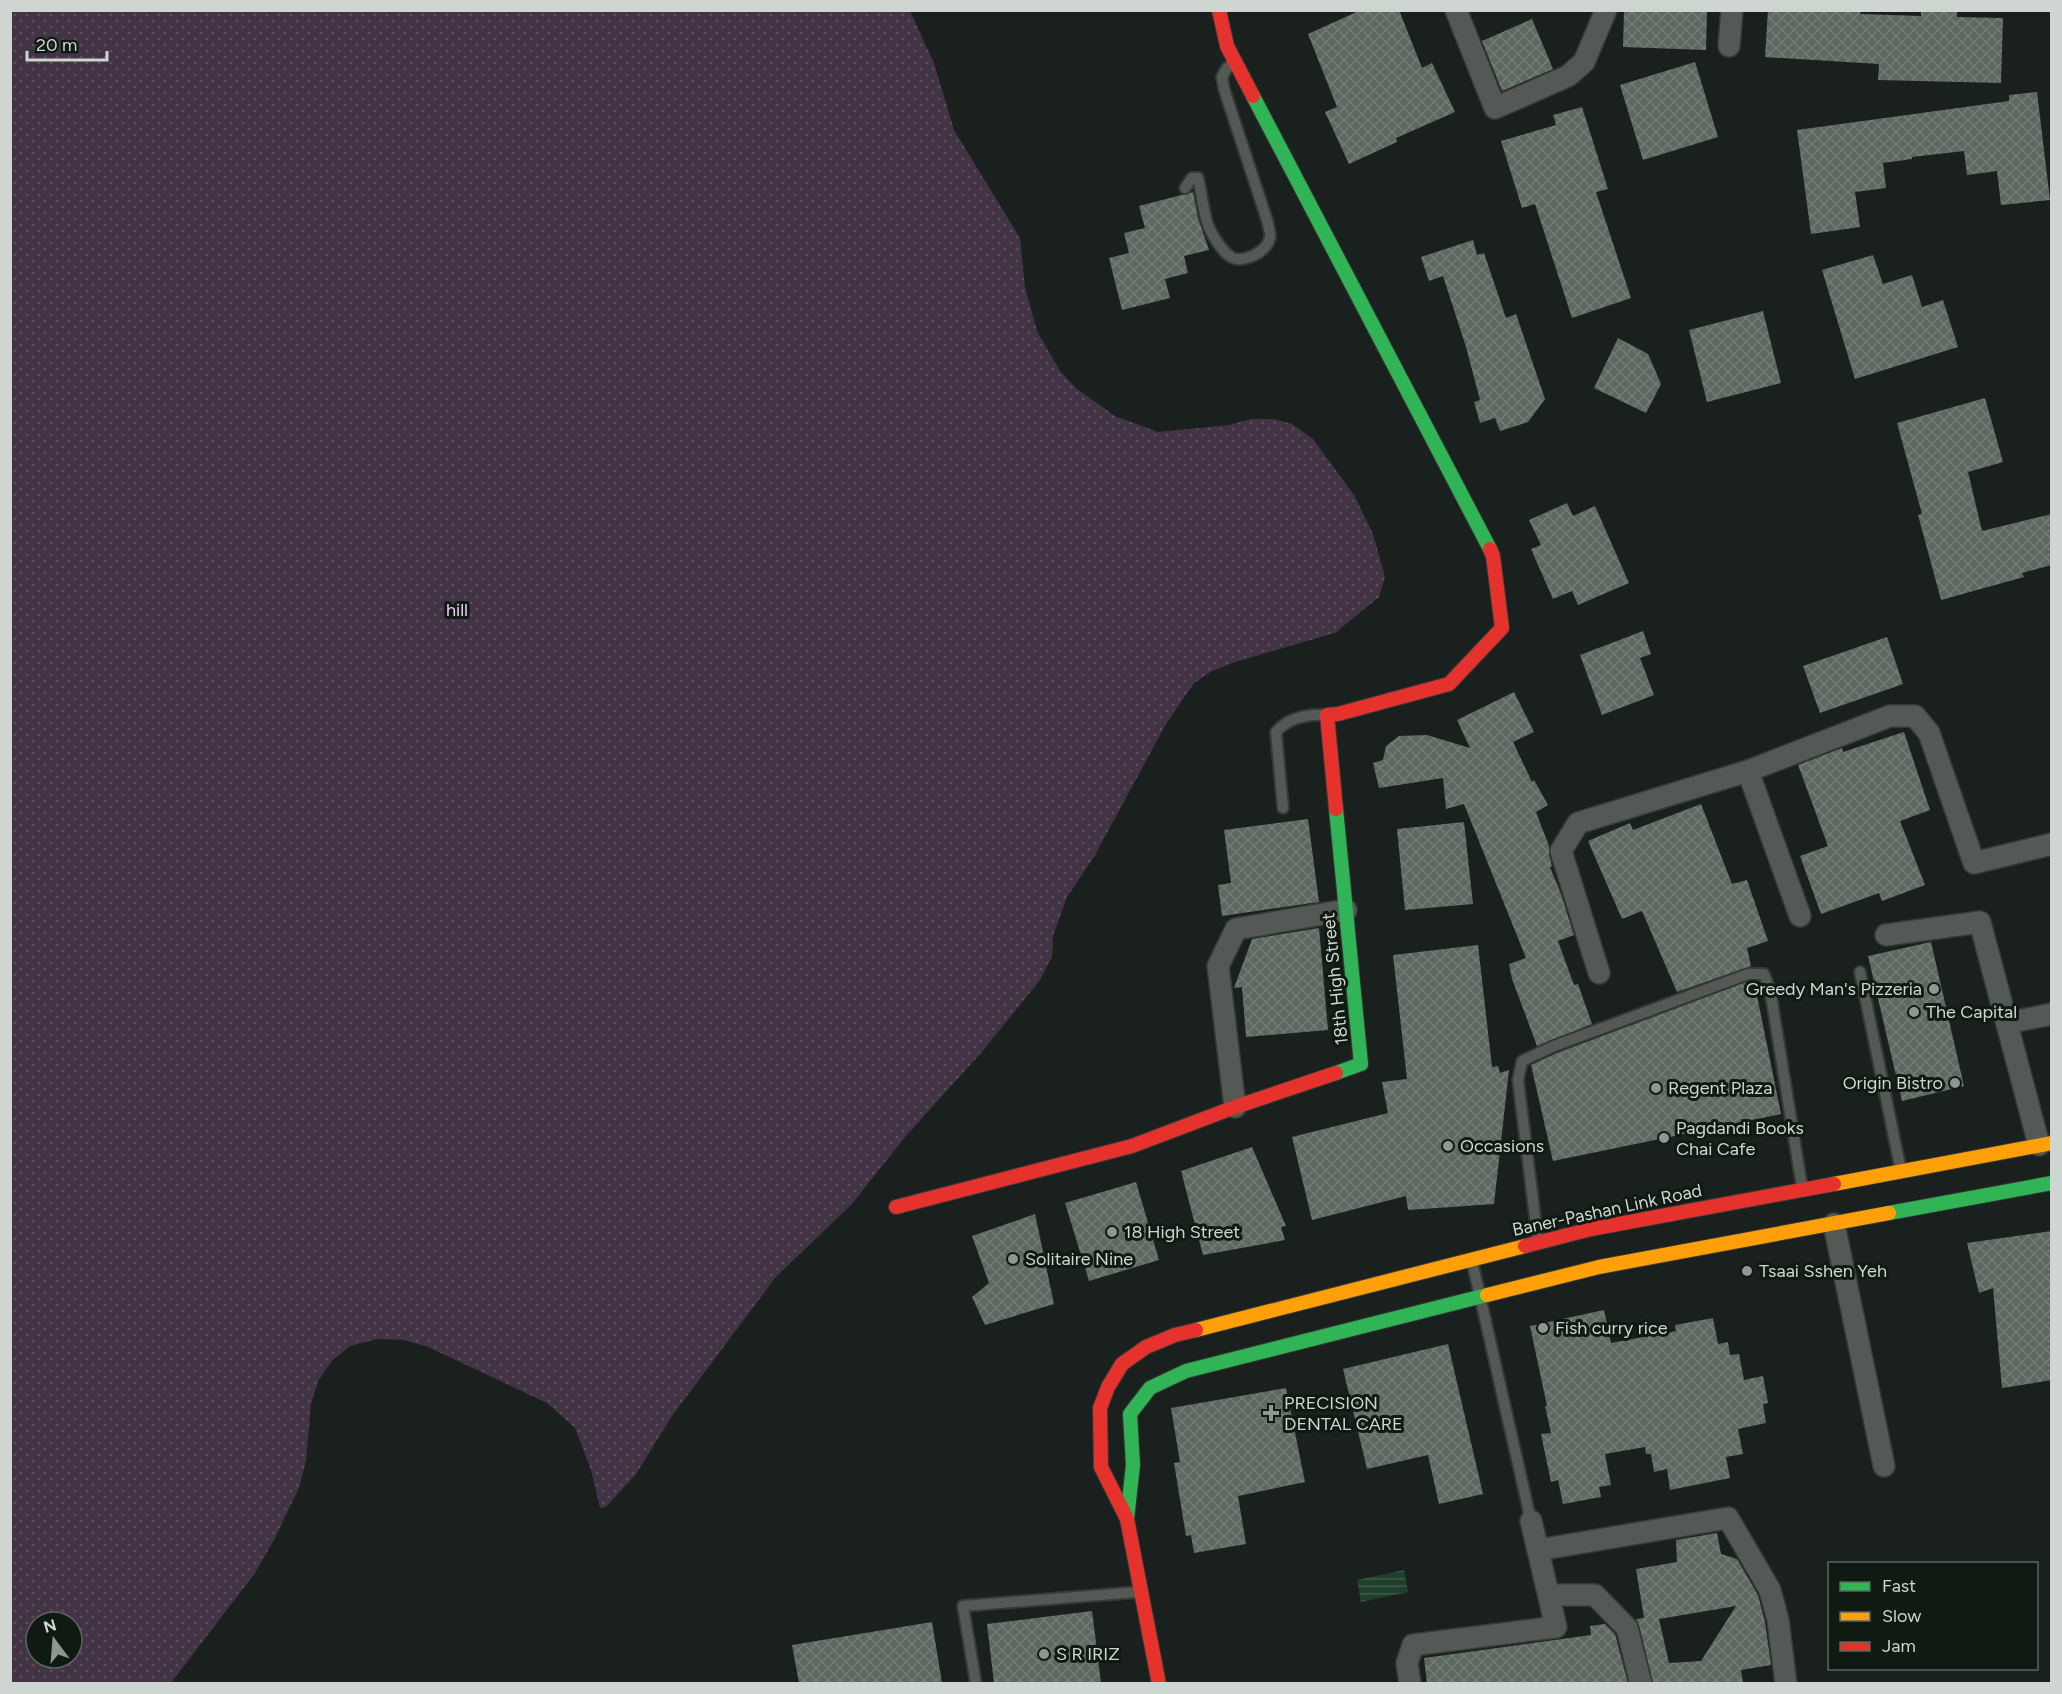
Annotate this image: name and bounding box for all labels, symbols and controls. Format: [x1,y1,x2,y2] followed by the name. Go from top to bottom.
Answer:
[27,24,106,62] scale bar
[36,34,77,56] text: 20 m
[446,599,468,621] park label: hill
[1317,912,1353,1046] street label: 18th High Street
[1746,978,1922,1000] place label: Greedy Man's Pizzeria
[1927,982,1941,996] marker: Greedy Man's Pizzeria
[1926,1001,2017,1023] place label: The Capital
[1907,1005,1921,1019] marker: The Capital
[1843,1072,1943,1094] place label: Origin Bistro
[1948,1076,1962,1090] marker: Origin Bistro
[1668,1077,1772,1099] place label: Regent Plaza
[1649,1081,1663,1095] marker: Regent Plaza
[1676,1117,1804,1160] place label: Pagdandi Books Chai Cafe
[1657,1131,1671,1145] marker: Pagdandi Books Chai Cafe
[1460,1135,1544,1157] place label: Occasions
[1441,1139,1455,1153] marker: Occasions
[1510,1179,1704,1241] street label: Baner-Pashan Link Road
[1124,1221,1240,1243] place label: 18 High Street
[1105,1225,1119,1239] marker: 18 High Street
[1025,1248,1133,1270] place label: Solitaire Nine
[1006,1252,1020,1266] marker: Solitaire Nine
[1759,1260,1887,1282] place label: Tsaai Sshen Yeh
[1740,1264,1754,1278] marker: Tsaai Sshen Yeh
[1555,1317,1668,1339] place label: Fish curry rice
[1536,1321,1550,1335] marker: Fish curry rice
[1284,1392,1403,1435] place label: PRECISION DENTAL CARE
[1262,1404,1280,1422] marker: PRECISION DENTAL CARE
[1828,1562,2038,1670] legend
[1882,1575,1916,1597] text: Fast
[1882,1605,1921,1627] text: Slow
[24,1610,84,1670] north arrow
[41,1615,59,1637] text: N
[1882,1635,1916,1657] text: Jam
[1056,1643,1120,1665] place label: S R IRIZ
[1037,1647,1051,1661] marker: S R IRIZ

